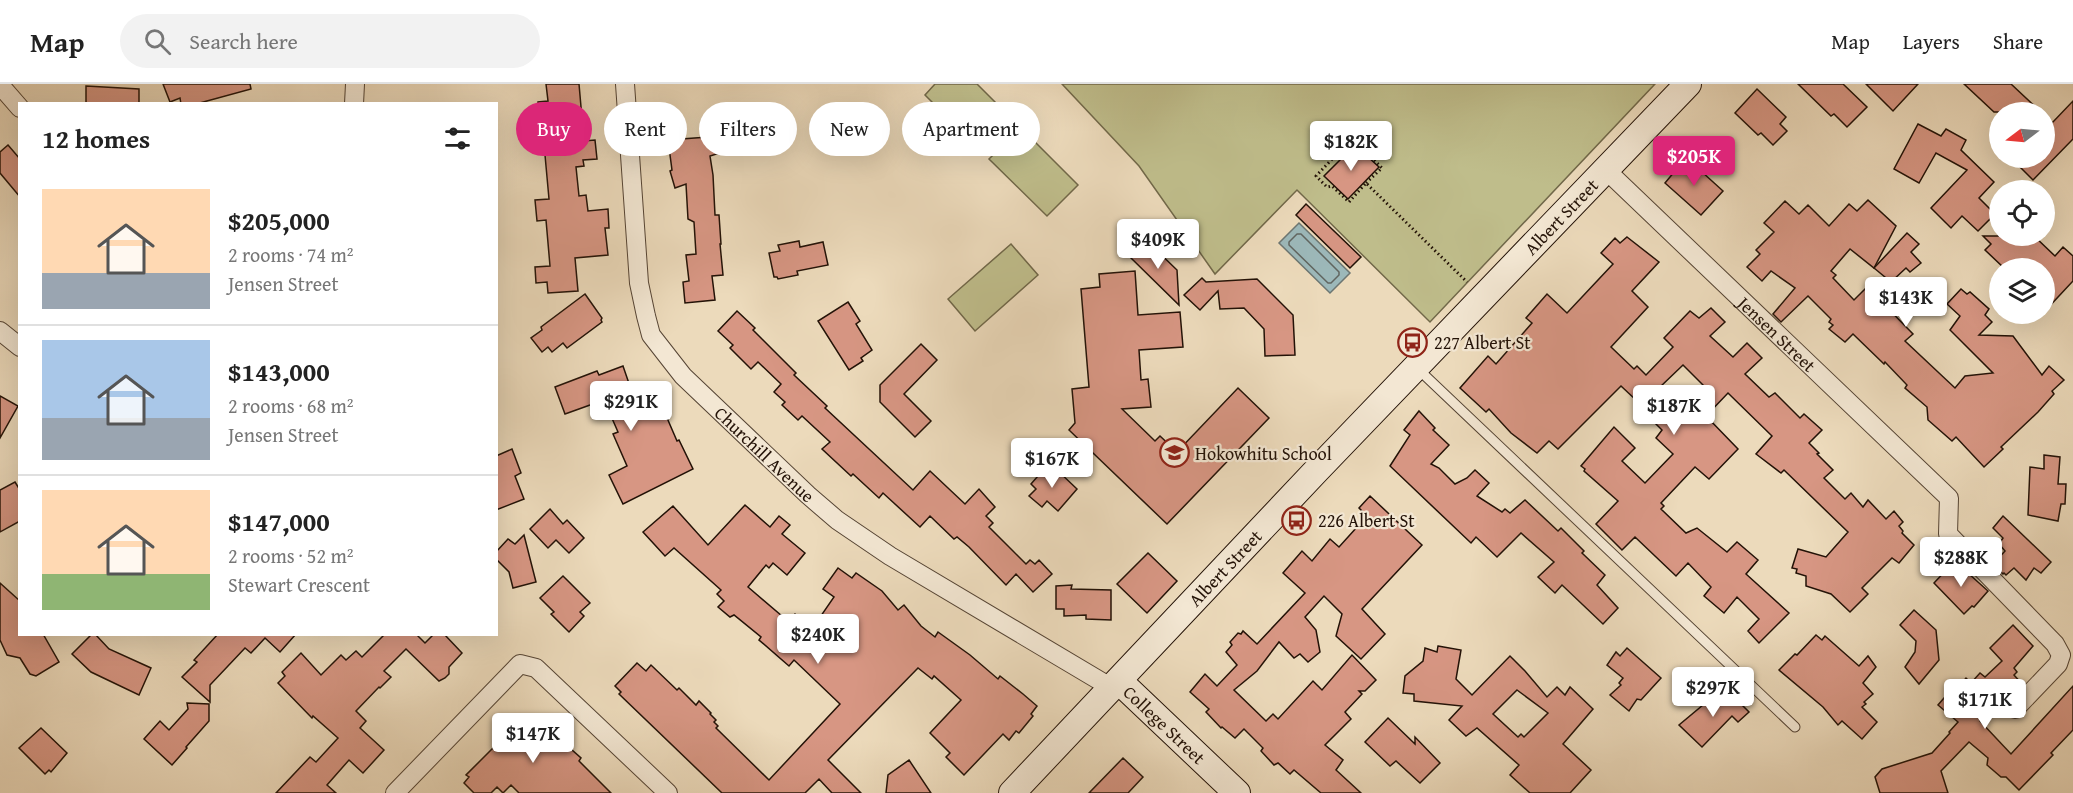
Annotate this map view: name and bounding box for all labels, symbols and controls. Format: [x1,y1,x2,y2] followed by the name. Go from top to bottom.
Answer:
[120,14,540,68] search box
[30,21,84,62] text: Map
[141,25,174,58] icon: search
[189,25,298,57] text: Search here
[1831,26,1870,57] text: Map
[1903,26,1960,57] text: Layers
[1993,26,2043,57] text: Share
[516,102,592,156] chip: Buy
[604,102,687,156] chip: Rent
[699,102,797,156] chip: Filters
[809,102,890,156] chip: New
[902,102,1040,156] chip: Apartment
[1989,102,2055,168] north arrow
[1989,102,2055,324] map controls
[42,119,150,158] text: 12 homes
[1309,121,1393,172] pin: $182K
[441,122,474,155] icon: filters
[1324,126,1378,155] text: $182K
[1652,136,1736,187] pin: $205K
[1667,141,1721,170] text: $205K
[1517,172,1605,261] street label: Albert Street
[1989,180,2055,246] button: locate
[228,201,330,240] text: $205,000
[90,213,162,285] icon: home
[1116,219,1200,270] pin: $409K
[1131,224,1185,253] text: $409K
[228,240,354,269] text: 2 rooms · 74 m²
[1989,258,2055,324] button: layers
[228,269,338,298] text: Jensen Street
[1864,277,1948,328] pin: $143K
[1879,282,1933,311] text: $143K
[1731,288,1823,378] street label: Jensen Street
[1397,326,1429,358] bus stop icon: 227 Albert St
[1434,329,1531,356] place label: 227 Albert St
[228,352,330,391] text: $143,000
[90,364,162,436] icon: home
[589,381,673,432] pin: $291K
[1632,385,1716,436] pin: $187K
[604,386,658,415] text: $291K
[1647,390,1701,419] text: $187K
[228,391,354,420] text: 2 rooms · 68 m²
[709,400,821,509] street label: Churchill Avenue
[228,420,338,449] text: Jensen Street
[1158,437,1190,469] school or university icon: Hokowhitu School
[1010,438,1094,489] pin: $167K
[1195,440,1332,467] place label: Hokowhitu School
[1025,443,1079,472] text: $167K
[228,502,330,541] text: $147,000
[1281,504,1313,536] bus stop icon: 226 Albert St
[1318,507,1415,534] place label: 226 Albert St
[90,514,162,586] icon: home
[1182,523,1268,612] street label: Albert Street
[1919,537,2003,588] pin: $288K
[228,541,354,570] text: 2 rooms · 52 m²
[1934,542,1988,571] text: $288K
[228,570,370,599] text: Stewart Crescent
[776,614,860,665] pin: $240K
[791,619,845,648] text: $240K
[1671,667,1755,718] pin: $297K
[1686,672,1740,701] text: $297K
[1117,679,1212,771] street label: College Street
[1943,679,2027,730] pin: $171K
[1958,684,2012,713] text: $171K
[491,713,575,764] pin: $147K
[506,718,560,747] text: $147K

